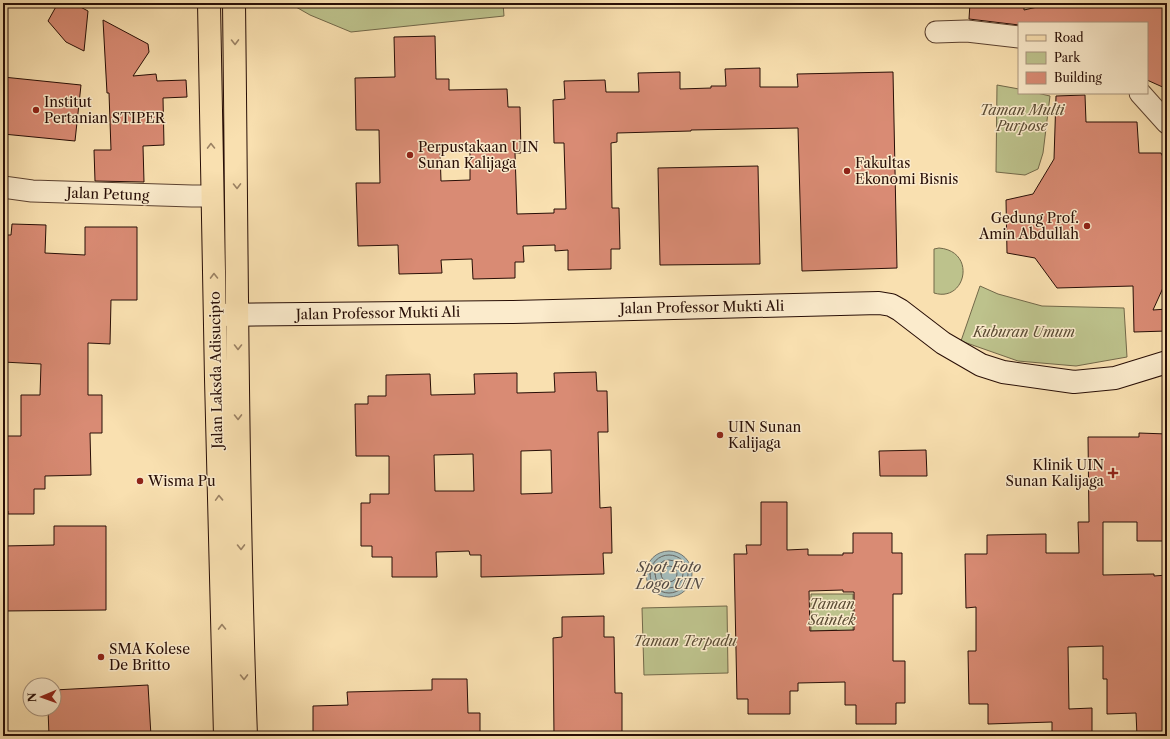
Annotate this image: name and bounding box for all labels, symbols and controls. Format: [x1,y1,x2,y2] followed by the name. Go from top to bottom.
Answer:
[1018,22,1148,94] legend
[1054,30,1084,45] text: Road
[231,39,239,45] one-way arrow
[1054,50,1081,65] text: Park
[1054,70,1102,85] text: Building
[44,93,166,127] place label: Institut Pertanian STIPER
[980,101,1066,135] park label: Taman Multi Purpose
[31,105,41,115] marker: Institut Pertanian STIPER
[418,138,539,172] place label: Perpustakaan UIN Sunan Kalijaga
[207,143,216,149] one-way arrow
[405,150,415,160] marker: Perpustakaan UIN Sunan Kalijaga
[855,154,958,188] place label: Fakultas Ekonomi Bisnis
[842,166,852,176] marker: Fakultas Ekonomi Bisnis
[64,183,150,204] street label: Jalan Petung
[233,183,241,189] one-way arrow
[978,209,1079,243] place label: Gedung Prof. Amin Abdullah
[1082,221,1092,231] marker: Gedung Prof. Amin Abdullah
[210,273,218,279] one-way arrow
[206,291,226,451] street label: Jalan Laksda Adisucipto
[618,297,784,317] street label: Jalan Professor Mukti Ali
[294,303,460,323] street label: Jalan Professor Mukti Ali
[972,323,1075,341] park label: Kuburan Umum
[234,344,242,350] one-way arrow
[234,414,243,420] one-way arrow
[728,418,802,452] place label: UIN Sunan Kalijaga
[715,430,725,440] marker: UIN Sunan Kalijaga
[1006,456,1105,490] place label: Klinik UIN Sunan Kalijaga
[1107,467,1119,479] marker: Klinik UIN Sunan Kalijaga
[147,472,216,490] place label: Wisma Pu
[135,476,145,486] marker: Wisma Pu
[214,495,223,501] one-way arrow
[237,544,246,550] one-way arrow
[635,557,705,593] water label: Spot Foto Logo UIN
[807,595,857,629] park label: Taman Saintek
[218,624,226,630] one-way arrow
[634,632,737,650] park label: Taman Terpadu
[109,640,190,674] place label: SMA Kolese De Britto
[96,652,106,662] marker: SMA Kolese De Britto
[240,674,248,680] one-way arrow
[22,677,62,717] north arrow
[25,692,39,702] text: N

